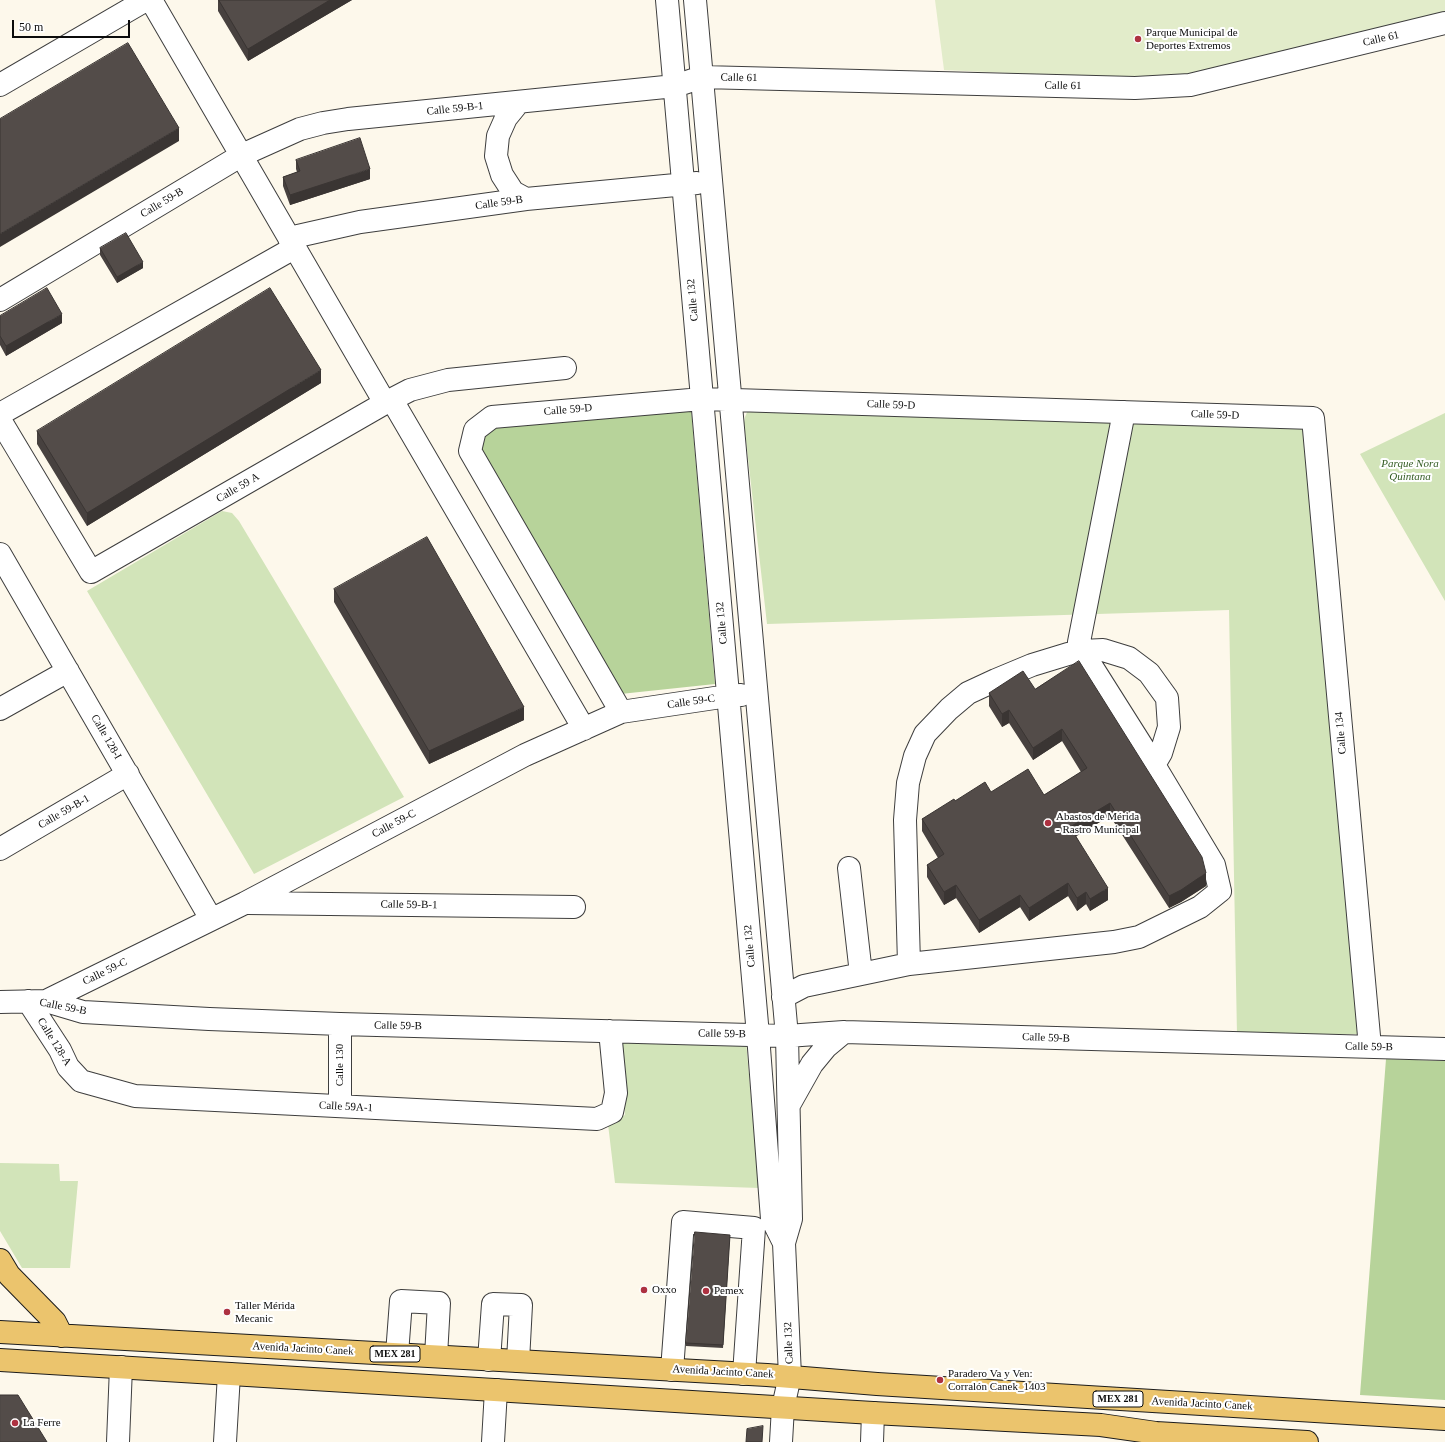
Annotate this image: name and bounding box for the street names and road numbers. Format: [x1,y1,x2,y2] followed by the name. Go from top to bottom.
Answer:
[1362,28,1400,50] street label: Calle 61
[720,71,758,85] street label: Calle 61
[1044,79,1082,93] street label: Calle 61
[426,99,484,119] street label: Calle 59-B-1
[138,185,186,221] street label: Calle 59-B
[474,193,524,213] street label: Calle 59-B
[685,278,701,322] street label: Calle 132
[866,398,916,412] street label: Calle 59-D
[543,401,593,419] street label: Calle 59-D
[1190,408,1240,422] street label: Calle 59-D
[214,470,262,506] street label: Calle 59 A
[714,601,730,645] street label: Calle 132
[666,692,716,712] street label: Calle 59-C
[1333,711,1349,755] street label: Calle 134
[88,712,124,762] street label: Calle 128-I
[36,792,92,832] street label: Calle 59-B-1
[370,807,418,841] street label: Calle 59-C
[380,898,438,912] street label: Calle 59-B-1
[742,924,758,968] street label: Calle 132
[81,956,129,988] street label: Calle 59-C
[38,996,88,1018] street label: Calle 59-B
[34,1016,74,1068] street label: Calle 128-A
[374,1019,422,1033] street label: Calle 59-B
[698,1027,746,1041] street label: Calle 59-B
[1022,1031,1070,1045] street label: Calle 59-B
[1345,1040,1393,1054] street label: Calle 59-B
[333,1044,347,1086] street label: Calle 130
[319,1099,373,1115] street label: Calle 59A-1
[782,1322,796,1364] street label: Calle 132
[252,1340,354,1358] street label: Avenida Jacinto Canek
[370,1346,420,1362] road number: MEX 281
[672,1363,774,1381] street label: Avenida Jacinto Canek
[1093,1391,1143,1407] road number: MEX 281
[1151,1395,1253,1413] street label: Avenida Jacinto Canek

